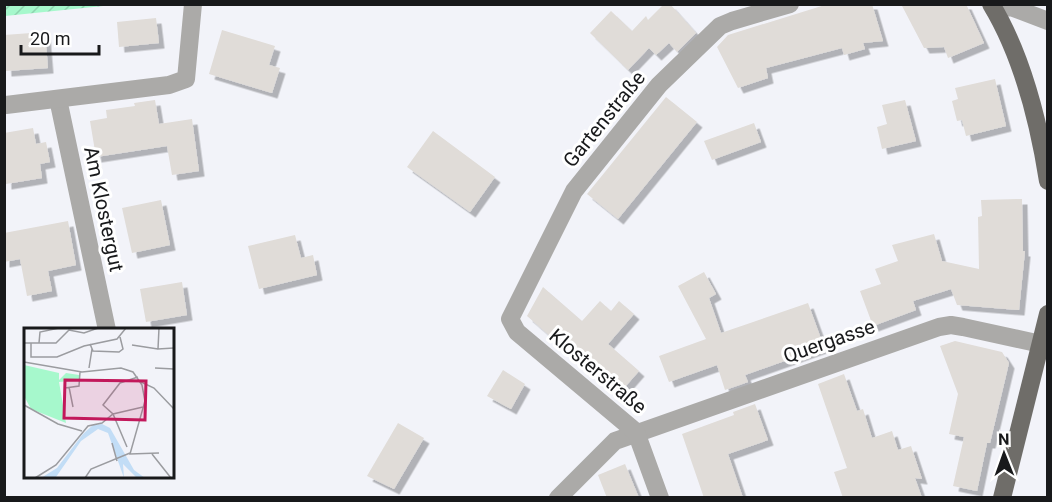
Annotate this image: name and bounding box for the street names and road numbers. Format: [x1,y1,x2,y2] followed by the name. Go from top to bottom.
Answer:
[558,66,650,172] street label: Gartenstraße
[79,144,129,274] street label: Am Klostergut
[780,314,878,368] street label: Quergasse
[544,323,652,419] street label: Klosterstraße

